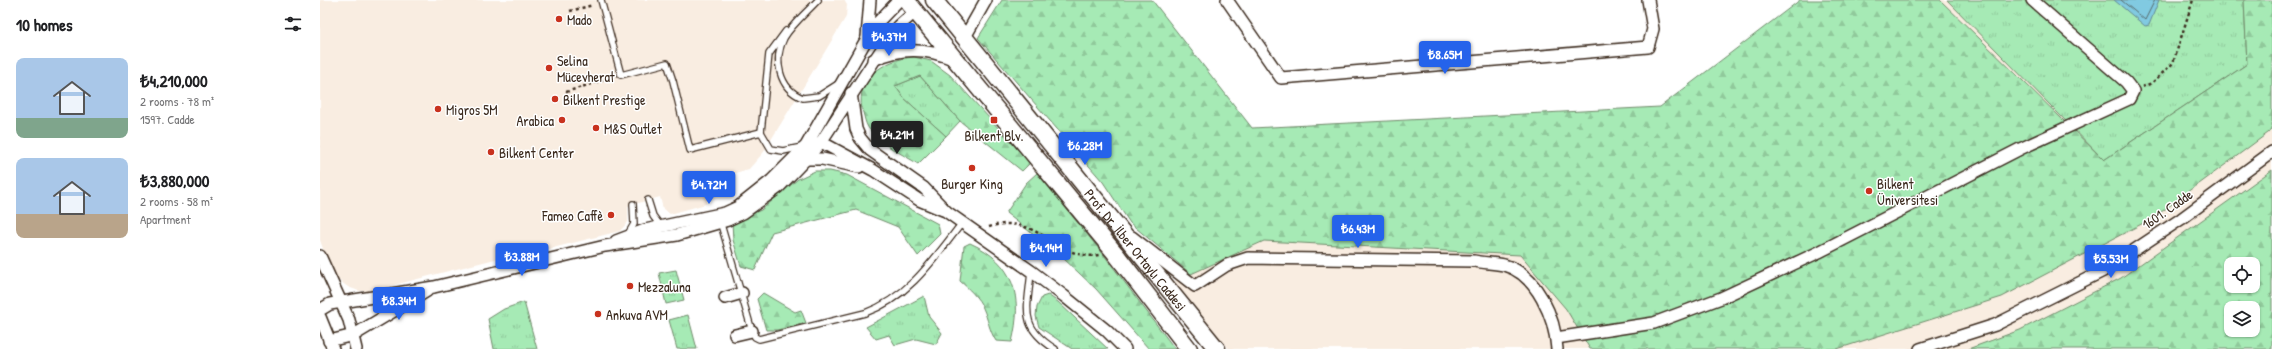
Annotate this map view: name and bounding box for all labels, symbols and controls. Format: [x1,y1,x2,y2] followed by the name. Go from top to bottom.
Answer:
[567,10,592,29] place label: Mado
[16,13,73,36] text: 10 homes
[282,13,304,35] icon: filters
[554,14,564,24] marker: Mado
[856,23,922,57] pin: ₺4.37M
[871,27,907,45] text: ₺4.37M
[1412,41,1478,75] pin: ₺8.65M
[1428,45,1462,63] text: ₺8.65M
[557,51,615,86] place label: Selina Mücevherat
[544,63,554,73] marker: Selina Mücevherat
[140,69,208,92] text: ₺4,210,000
[48,74,96,122] icon: home
[563,90,646,110] place label: Bilkent Prestige
[140,92,214,110] text: 2 rooms · 78 m²
[550,94,560,104] marker: Bilkent Prestige
[446,100,498,120] place label: Migros 5M
[433,104,443,114] marker: Migros 5M
[140,110,195,128] text: 1597. Cadde
[516,111,554,130] place label: Arabica
[557,115,567,125] marker: Arabica
[989,115,999,125] marker: Bilkent Blv.
[604,119,662,138] place label: M&S Outlet
[864,121,930,155] pin: ₺4.21M
[591,123,601,133] marker: M&S Outlet
[880,125,914,143] text: ₺4.21M
[964,126,1024,145] place label: Bilkent Blv.
[1052,132,1118,166] pin: ₺6.28M
[1068,136,1102,154] text: ₺6.28M
[499,143,575,162] place label: Bilkent Center
[486,147,496,157] marker: Bilkent Center
[967,163,977,173] marker: Burger King
[140,169,209,192] text: ₺3,880,000
[676,171,742,205] pin: ₺4.72M
[48,174,96,222] icon: home
[941,174,1003,194] place label: Burger King
[1877,174,1938,209] place label: Bilkent Üniversitesi
[691,175,727,193] text: ₺4.72M
[1081,184,1191,314] street label: Prof. Dr. İlber Ortaylı Caddesi
[2138,184,2197,233] street label: 1601. Cadde
[1864,186,1874,196] marker: Bilkent Üniversitesi
[140,192,213,210] text: 2 rooms · 58 m²
[541,206,603,225] place label: Fameo Caffè
[140,210,191,228] text: Apartment
[606,210,616,220] marker: Fameo Caffè
[1325,215,1391,249] pin: ₺6.43M
[1341,219,1375,237] text: ₺6.43M
[1013,234,1079,268] pin: ₺4.14M
[1030,238,1062,256] text: ₺4.14M
[489,243,555,277] pin: ₺3.88M
[2078,245,2144,279] pin: ₺5.53M
[504,247,540,265] text: ₺3.88M
[2094,249,2128,267] text: ₺5.53M
[2224,257,2260,337] map controls
[2224,257,2260,293] button: locate
[638,277,691,296] place label: Mezzaluna
[625,281,635,291] marker: Mezzaluna
[366,287,432,321] pin: ₺8.34M
[382,291,416,309] text: ₺8.34M
[2224,301,2260,337] button: layers
[606,305,668,324] place label: Ankuva AVM
[593,309,603,319] marker: Ankuva AVM

